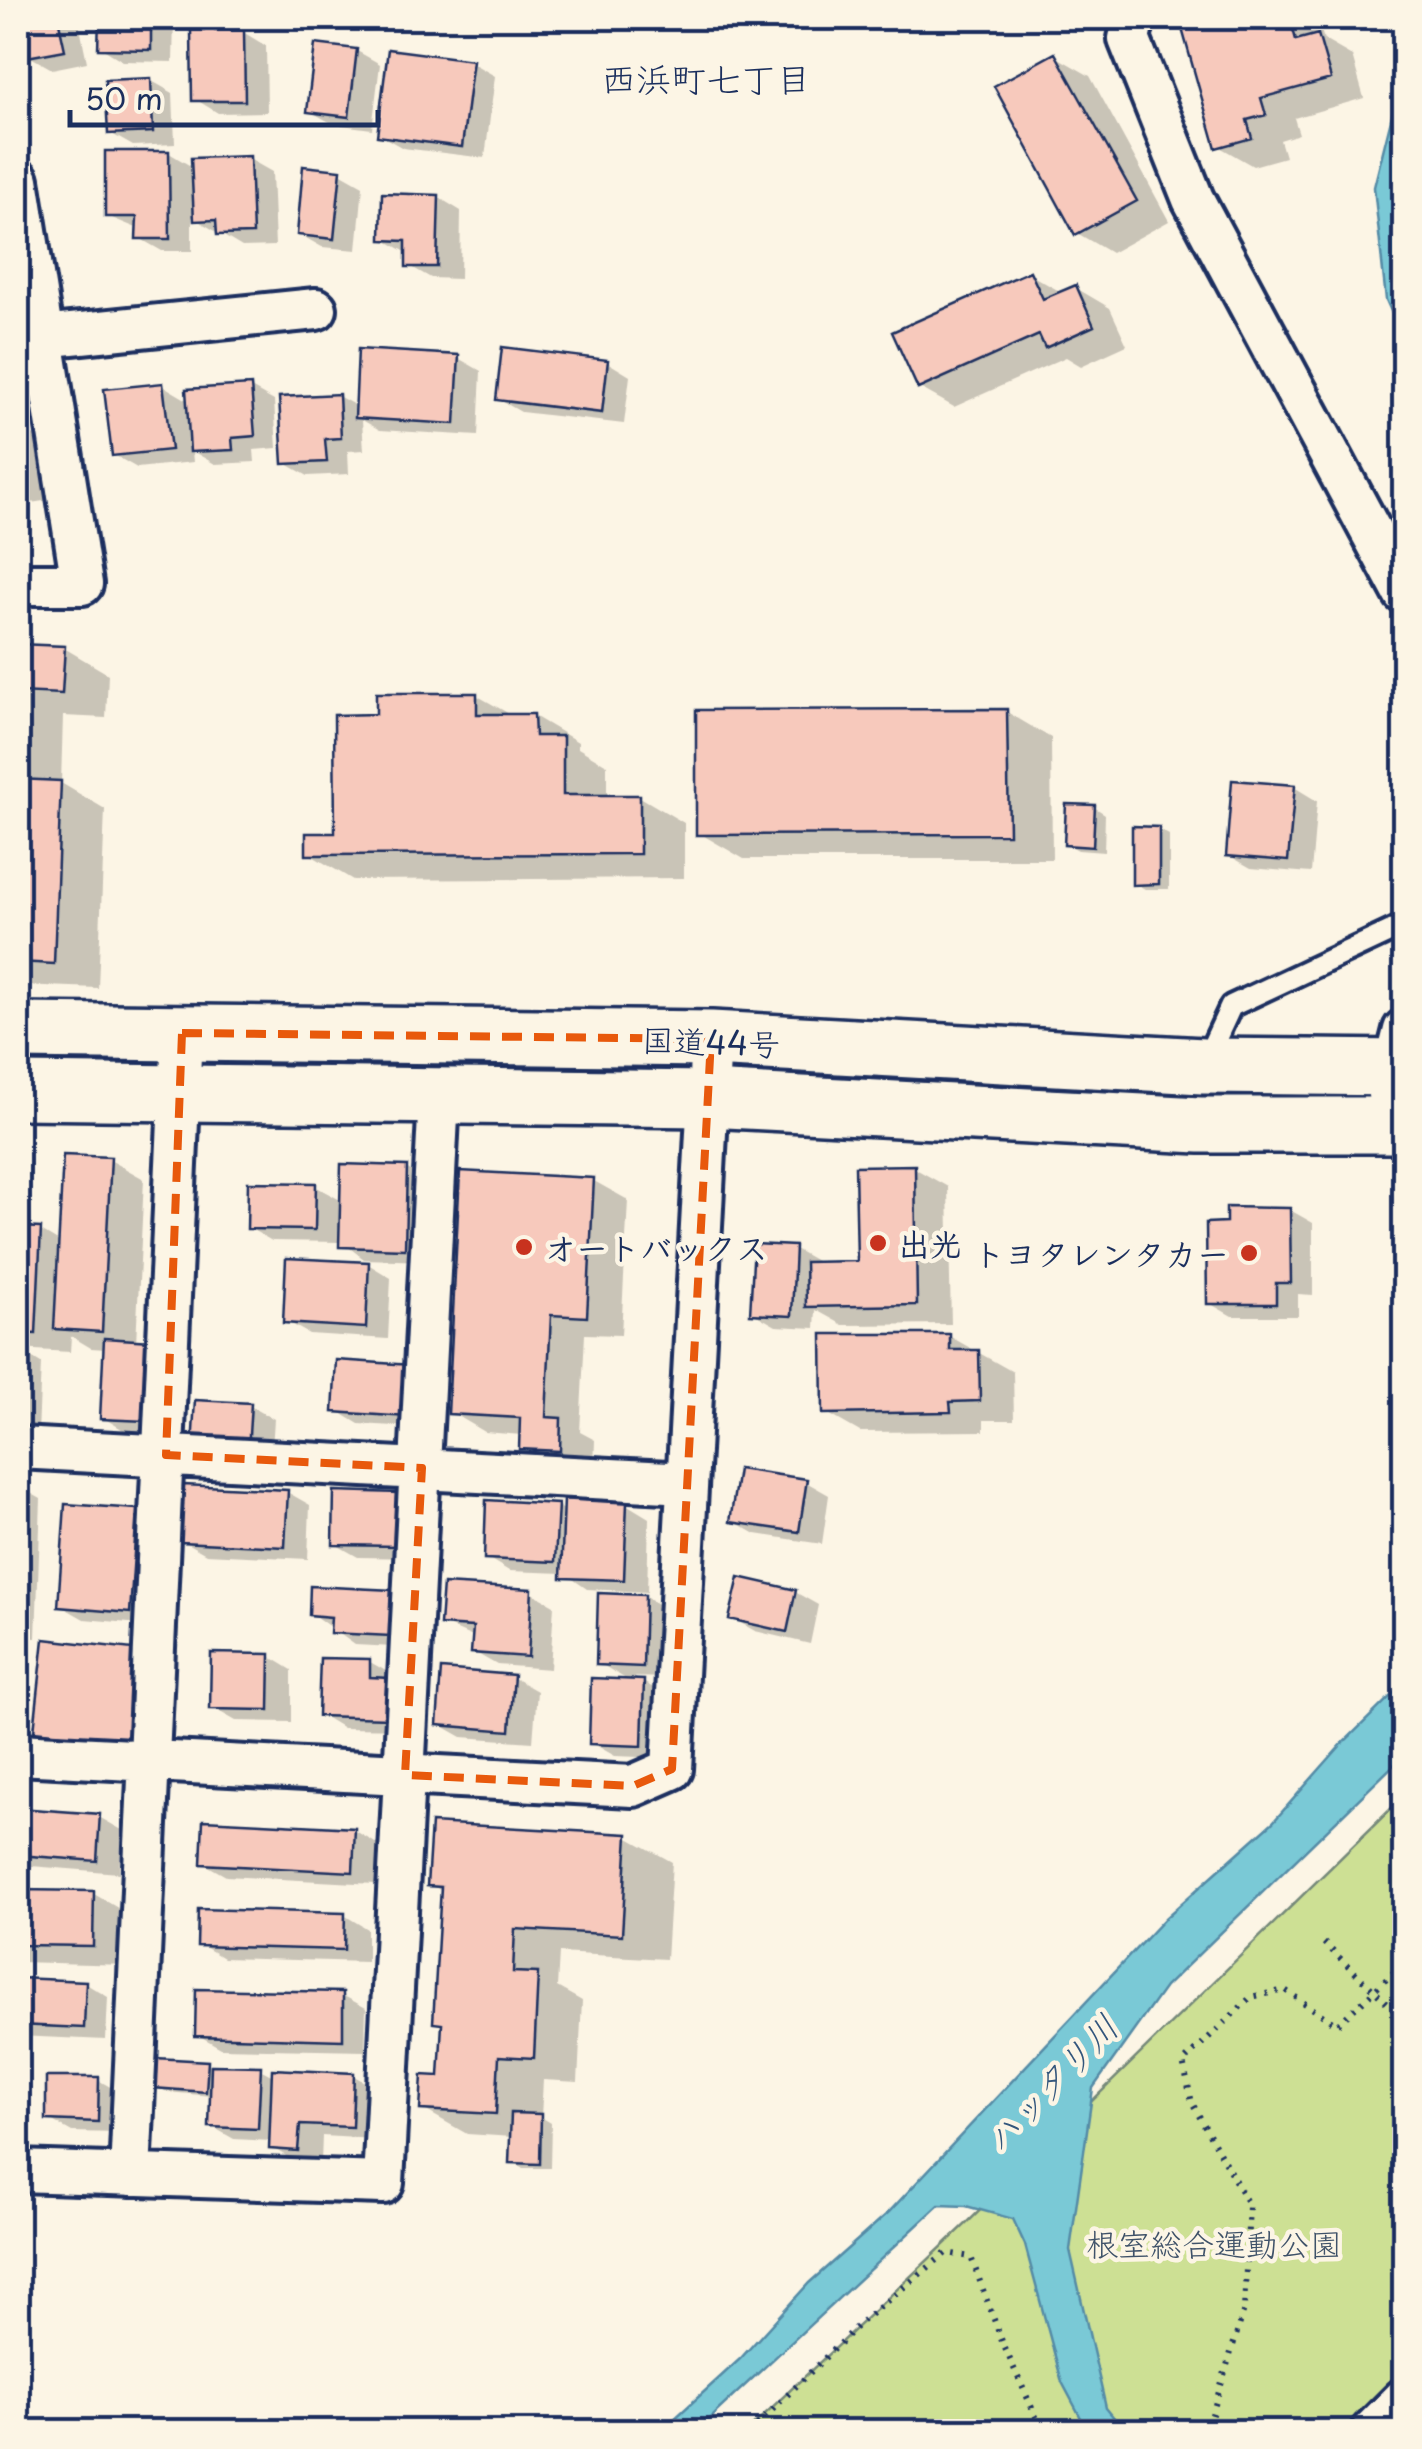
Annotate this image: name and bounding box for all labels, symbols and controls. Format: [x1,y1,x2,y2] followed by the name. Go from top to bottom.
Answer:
[601,51,811,104] district label: 西浜町七丁目
[70,65,378,127] scale bar
[85,75,163,120] text: 50 m
[641,1015,781,1067] street label: 国道44号
[898,1219,962,1267] place label: 出光
[544,1223,768,1271] place label: オートバックス
[973,1229,1229,1277] place label: トヨタレンタカー
[867,1232,889,1254] marker: 出光
[513,1236,535,1258] marker: オートバックス
[1238,1242,1260,1264] marker: トヨタレンタカー
[970,2001,1130,2163] water label: ハッタリ川
[1086,2219,1342,2267] park label: 根室総合運動公園

